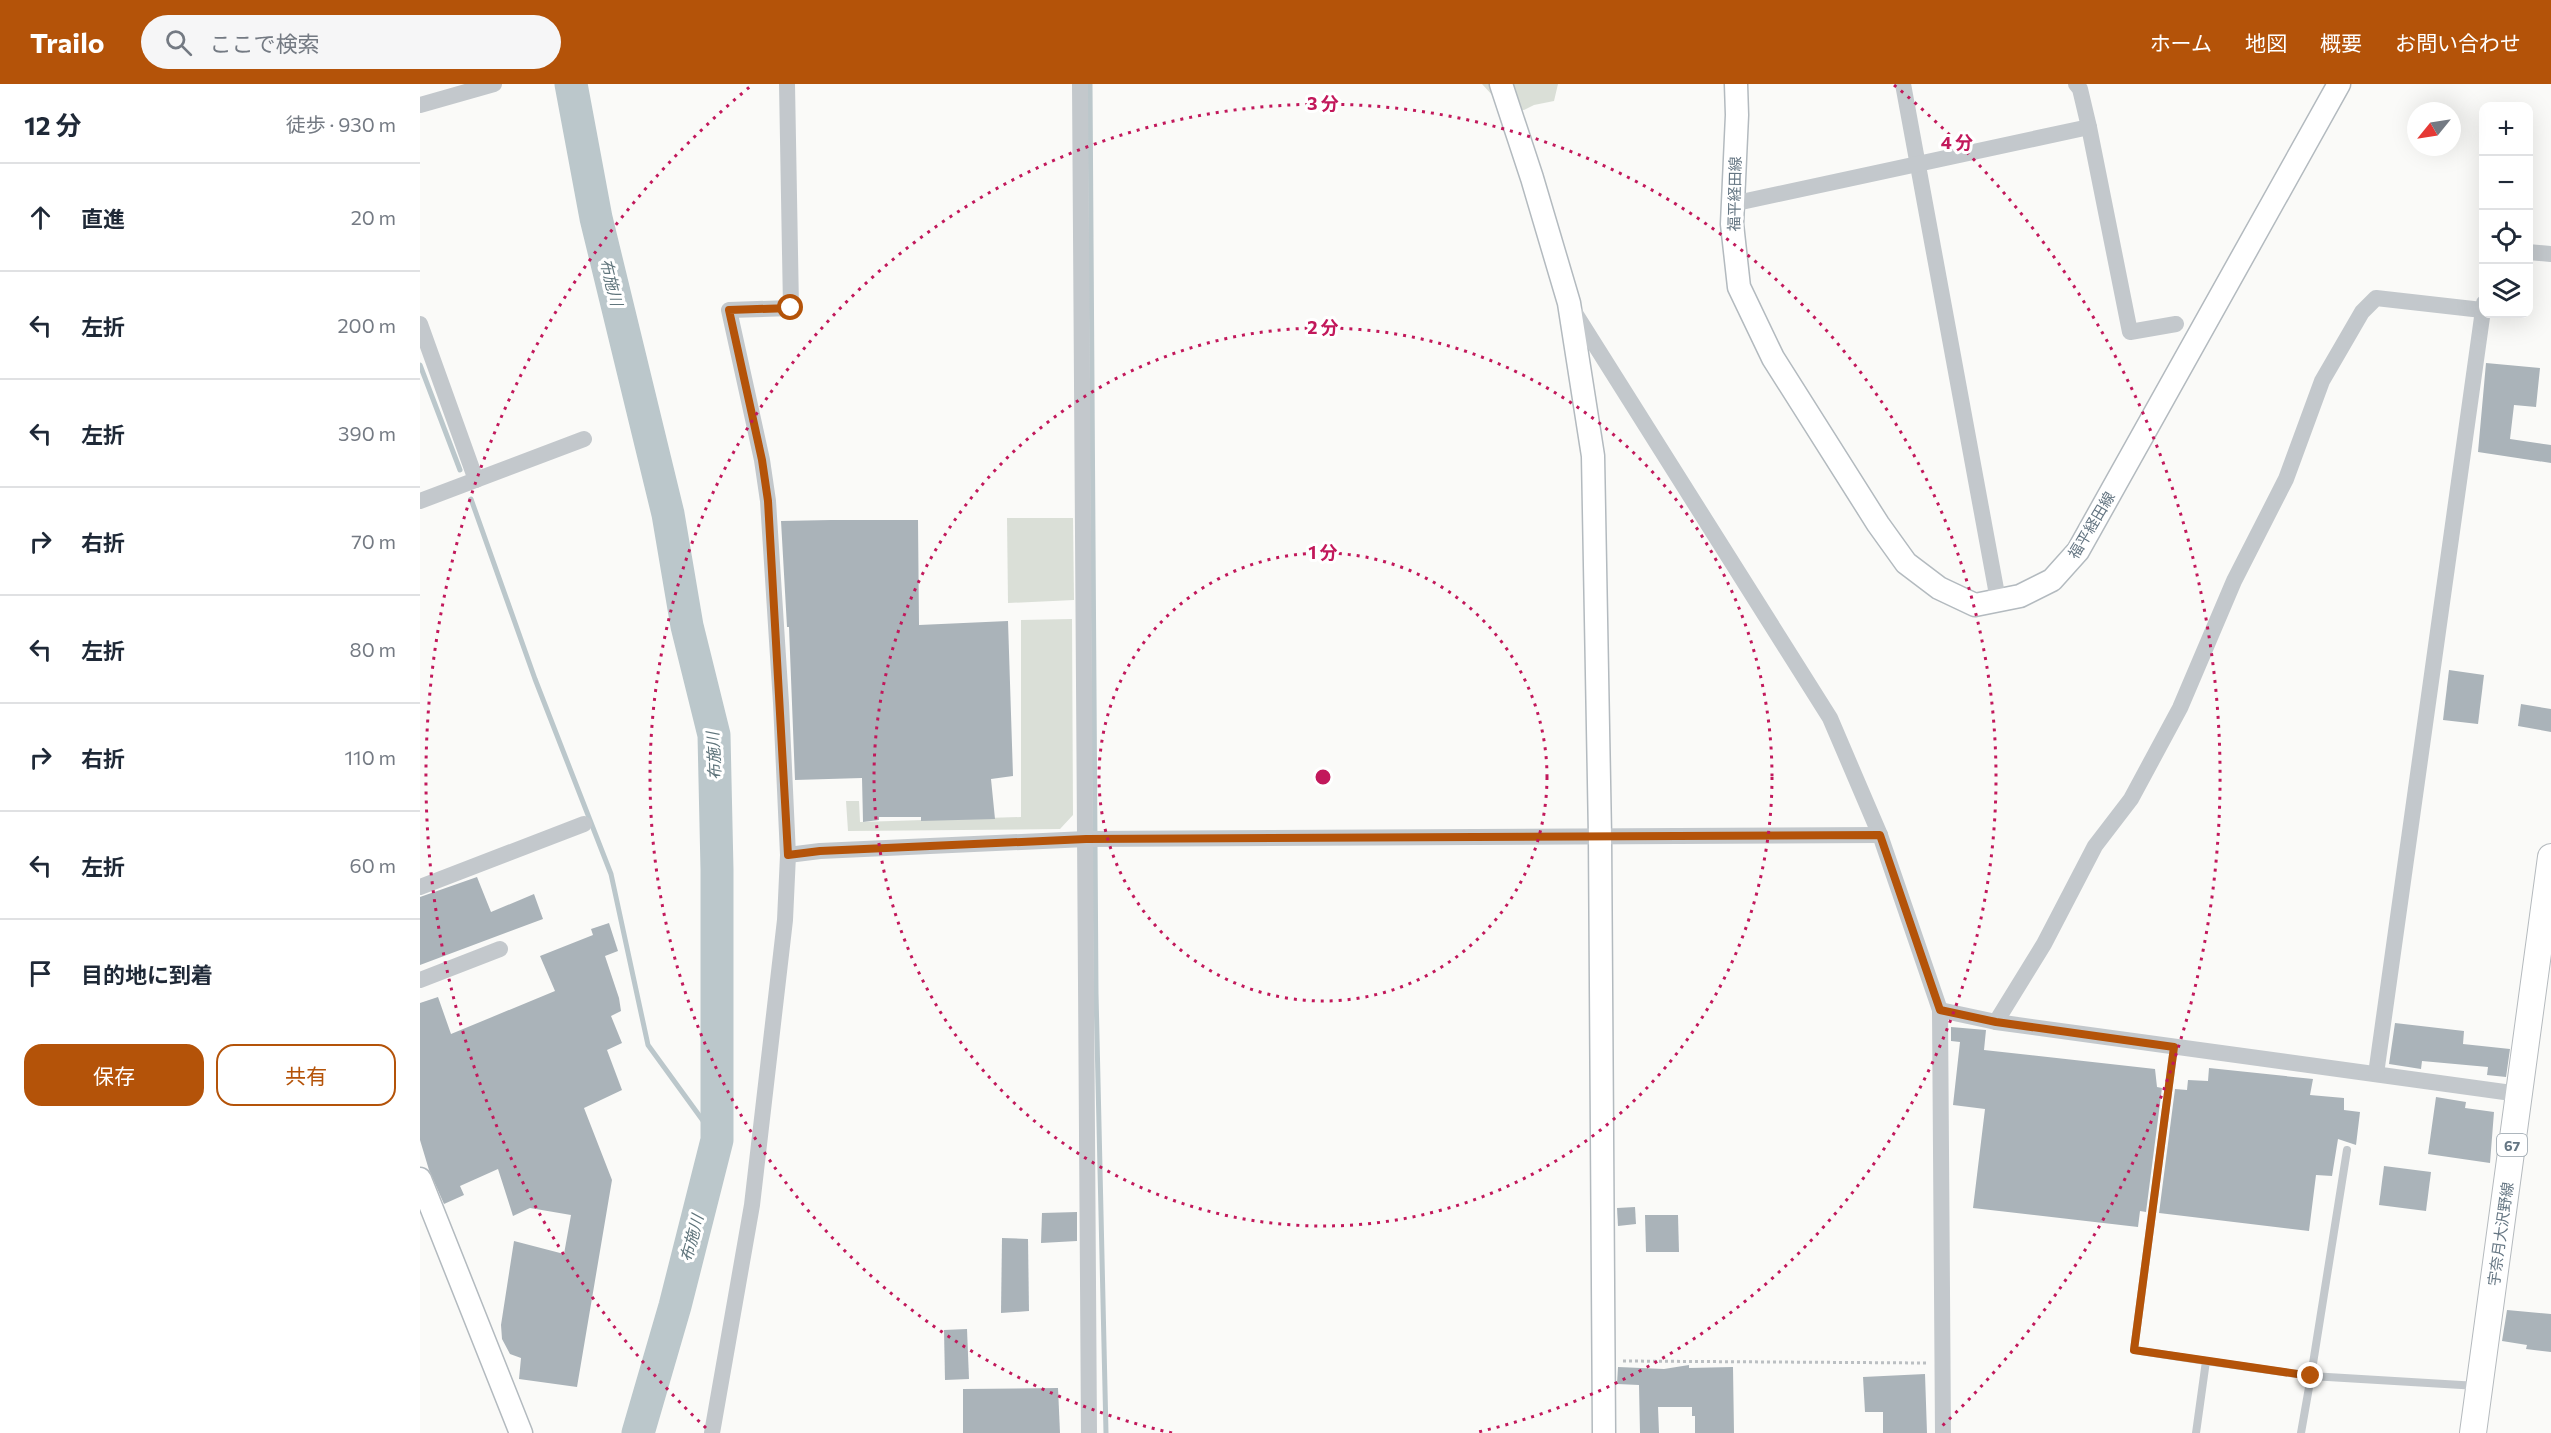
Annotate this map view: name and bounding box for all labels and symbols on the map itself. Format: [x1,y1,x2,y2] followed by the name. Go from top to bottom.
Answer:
[1307,92,1339,114] text: 3 分
[2407,102,2461,156] north arrow
[1941,131,1973,153] text: 4 分
[1724,156,1744,232] street label: 福平経田線
[597,256,628,310] water label: 布施川
[777,294,803,320] route start
[1307,316,1339,338] text: 2 分
[2064,488,2118,562] street label: 福平経田線
[1308,541,1338,563] text: 1 分
[702,730,724,780] water label: 布施川
[1313,767,1333,787] centre of rings
[2497,1134,2527,1156] road number: 67
[2484,1181,2516,1287] street label: 宇奈月大沢野線
[676,1210,707,1264] water label: 布施川
[2297,1362,2323,1388] route end

